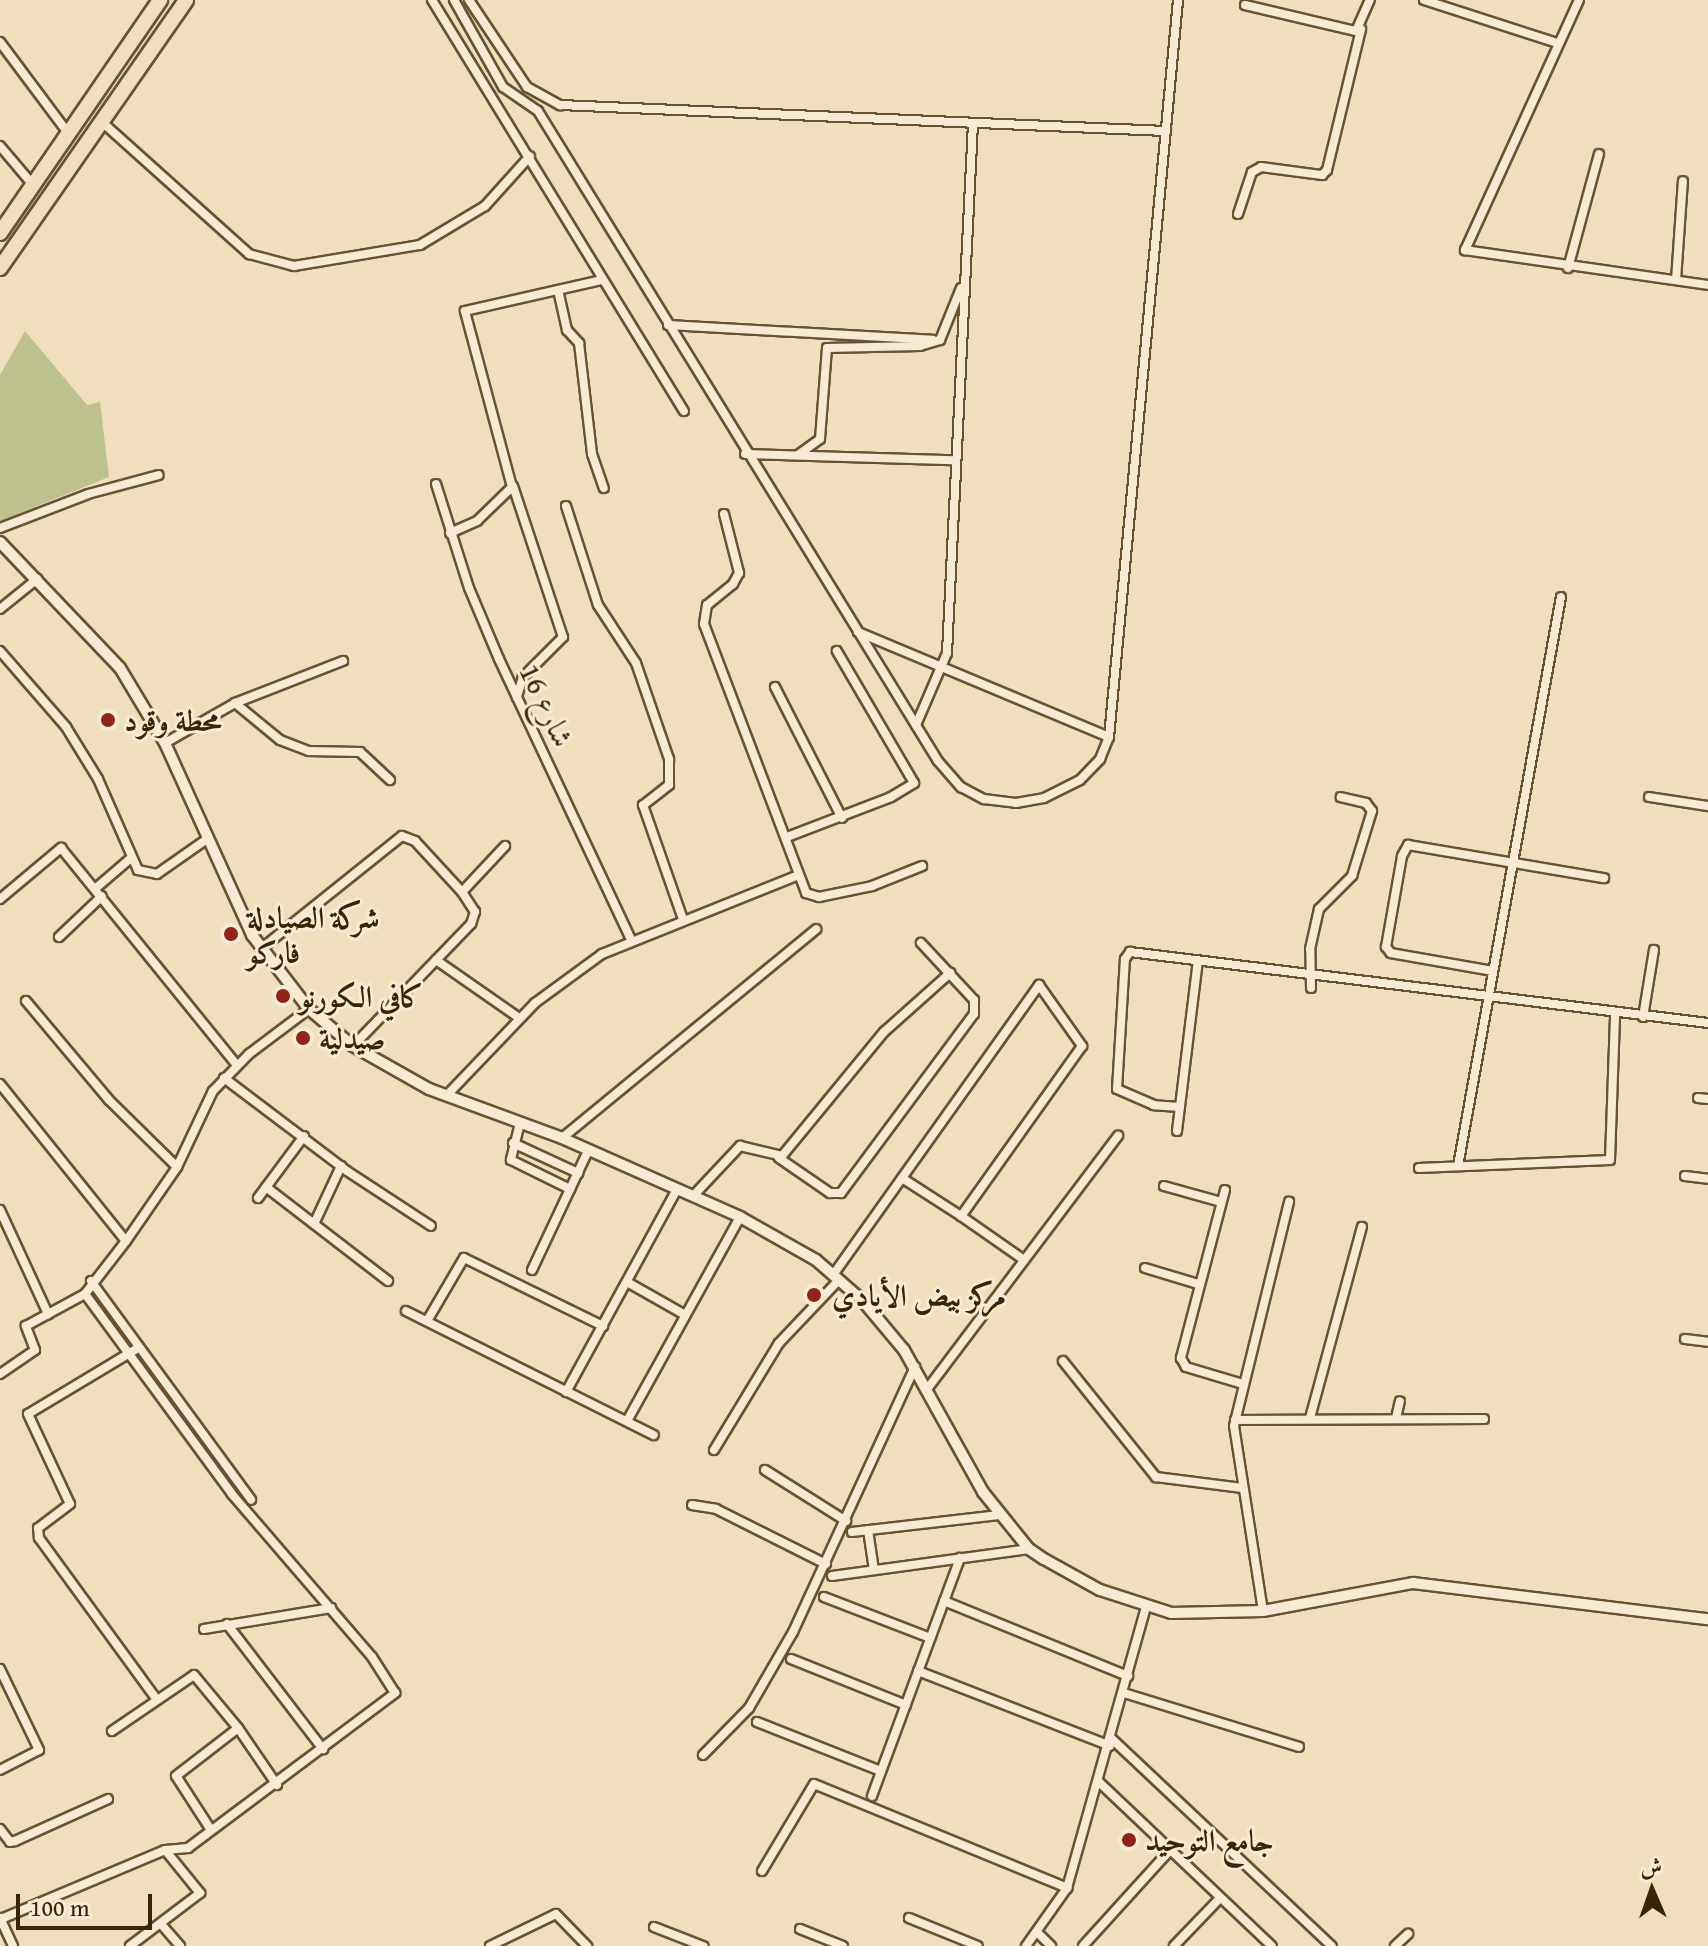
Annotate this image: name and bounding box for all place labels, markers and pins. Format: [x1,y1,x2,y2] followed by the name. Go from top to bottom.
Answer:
[124,702,221,738] place label: محطة وقود
[99,711,117,729] marker: محطة وقود
[247,899,379,970] place label: شركة الصيادلة فاركو
[222,925,240,943] marker: شركة الصيادلة فاركو
[299,978,424,1014] place label: كافي الكورنو
[274,987,292,1005] marker: كافي الكورنو
[319,1020,385,1056] place label: صيدلية
[294,1029,312,1047] marker: صيدلية
[832,1277,1006,1313] place label: مركز بيض الأيادي
[803,1284,825,1306] marker: مركز بيض الأيادي
[1145,1822,1274,1858] place label: جامع التوحيد
[1120,1831,1138,1849] marker: جامع التوحيد

